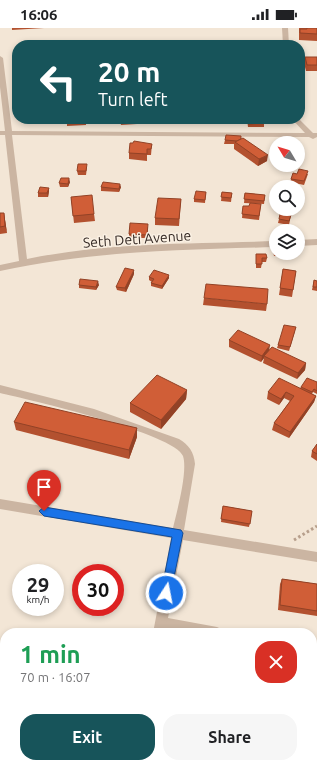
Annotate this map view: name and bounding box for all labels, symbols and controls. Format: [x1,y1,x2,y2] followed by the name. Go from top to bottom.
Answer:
[20,6,58,23] text: 16:06
[32,56,84,108] icon: left
[98,56,160,87] text: 20 m
[98,89,168,109] text: Turn left
[269,136,305,172] north arrow
[269,136,305,260] map controls
[269,180,305,216] button: search
[269,224,305,260] button: layers
[82,227,192,251] street label: Seth Deti Avenue
[27,470,61,511] pin
[33,476,55,498] icon: arrive
[72,564,124,616] speed limit sign: 30
[145,572,187,614] position arrow
[27,573,49,596] text: 29
[26,594,50,605] text: km/h
[20,641,81,668] text: 1 min
[255,641,297,683] button: close
[20,670,91,684] text: 70 m · 16:07
[20,714,155,760] button: Exit
[163,714,297,760] button: Share

